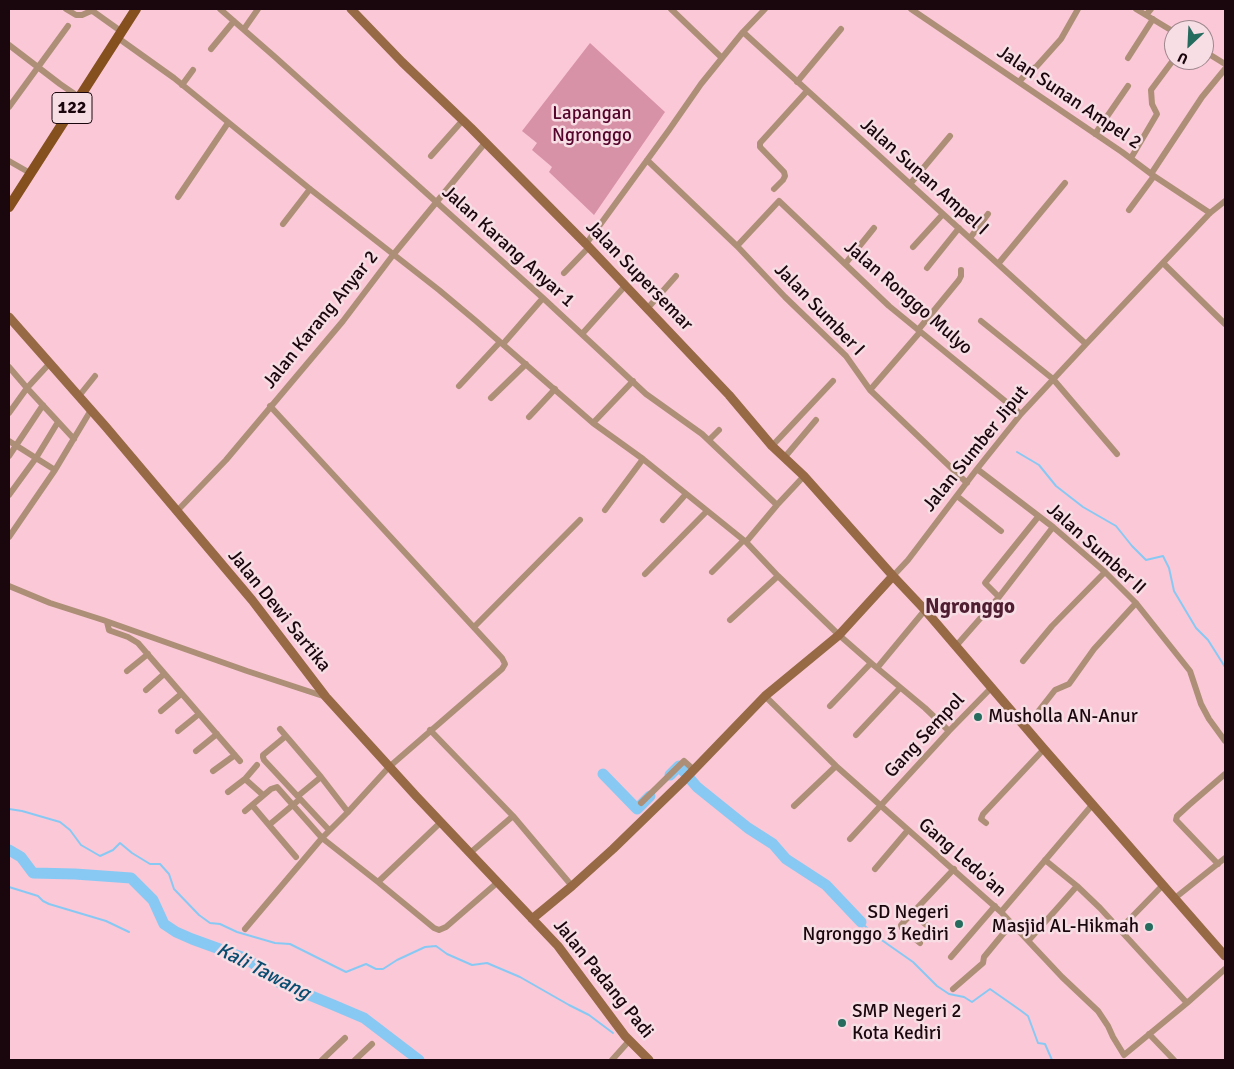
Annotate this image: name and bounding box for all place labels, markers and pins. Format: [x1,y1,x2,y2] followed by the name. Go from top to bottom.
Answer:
[988,706,1138,728] place label: Musholla AN-Anur
[972,711,984,723] marker: Musholla AN-Anur
[802,902,949,946] place label: SD Negeri Ngronggo 3 Kediri
[992,916,1139,938] place label: Masjid AL-Hikmah
[953,918,965,930] marker: SD Negeri Ngronggo 3 Kediri
[1143,921,1155,933] marker: Masjid AL-Hikmah
[852,1001,962,1045] place label: SMP Negeri 2 Kota Kediri
[836,1017,848,1029] marker: SMP Negeri 2 Kota Kediri

